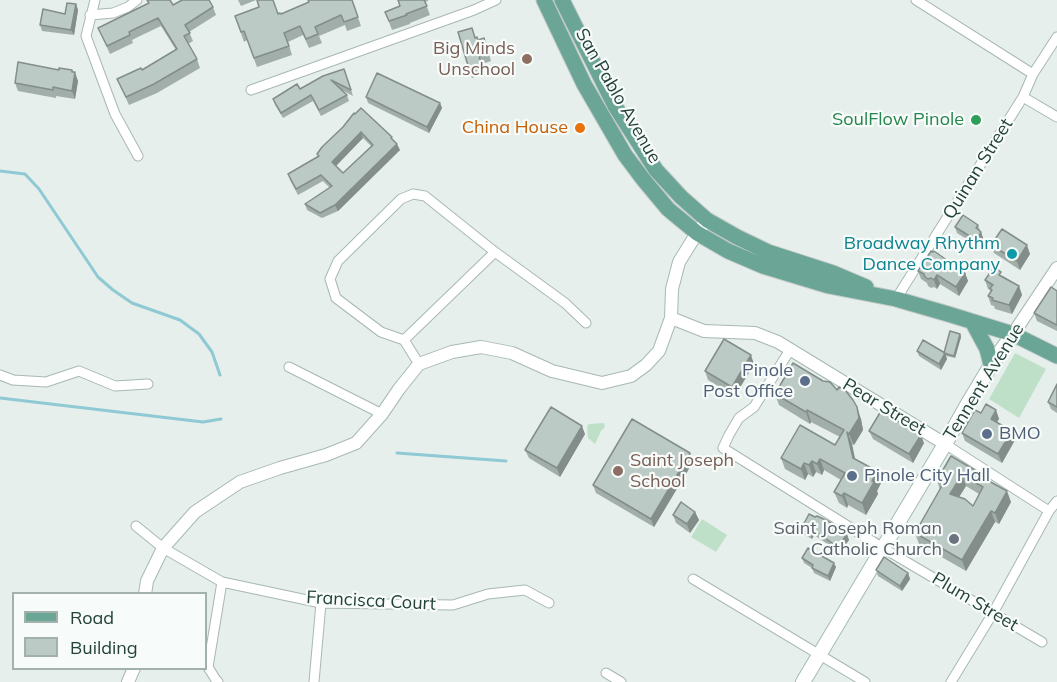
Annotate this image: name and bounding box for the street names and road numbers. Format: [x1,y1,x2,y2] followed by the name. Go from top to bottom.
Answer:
[571,25,665,167] street label: San Pablo Avenue
[938,115,1018,223] street label: Quinan Street
[939,319,1029,445] street label: Tennent Avenue
[839,374,929,440] street label: Pear Street
[928,568,1022,636] street label: Plum Street
[306,587,436,615] street label: Francisca Court

